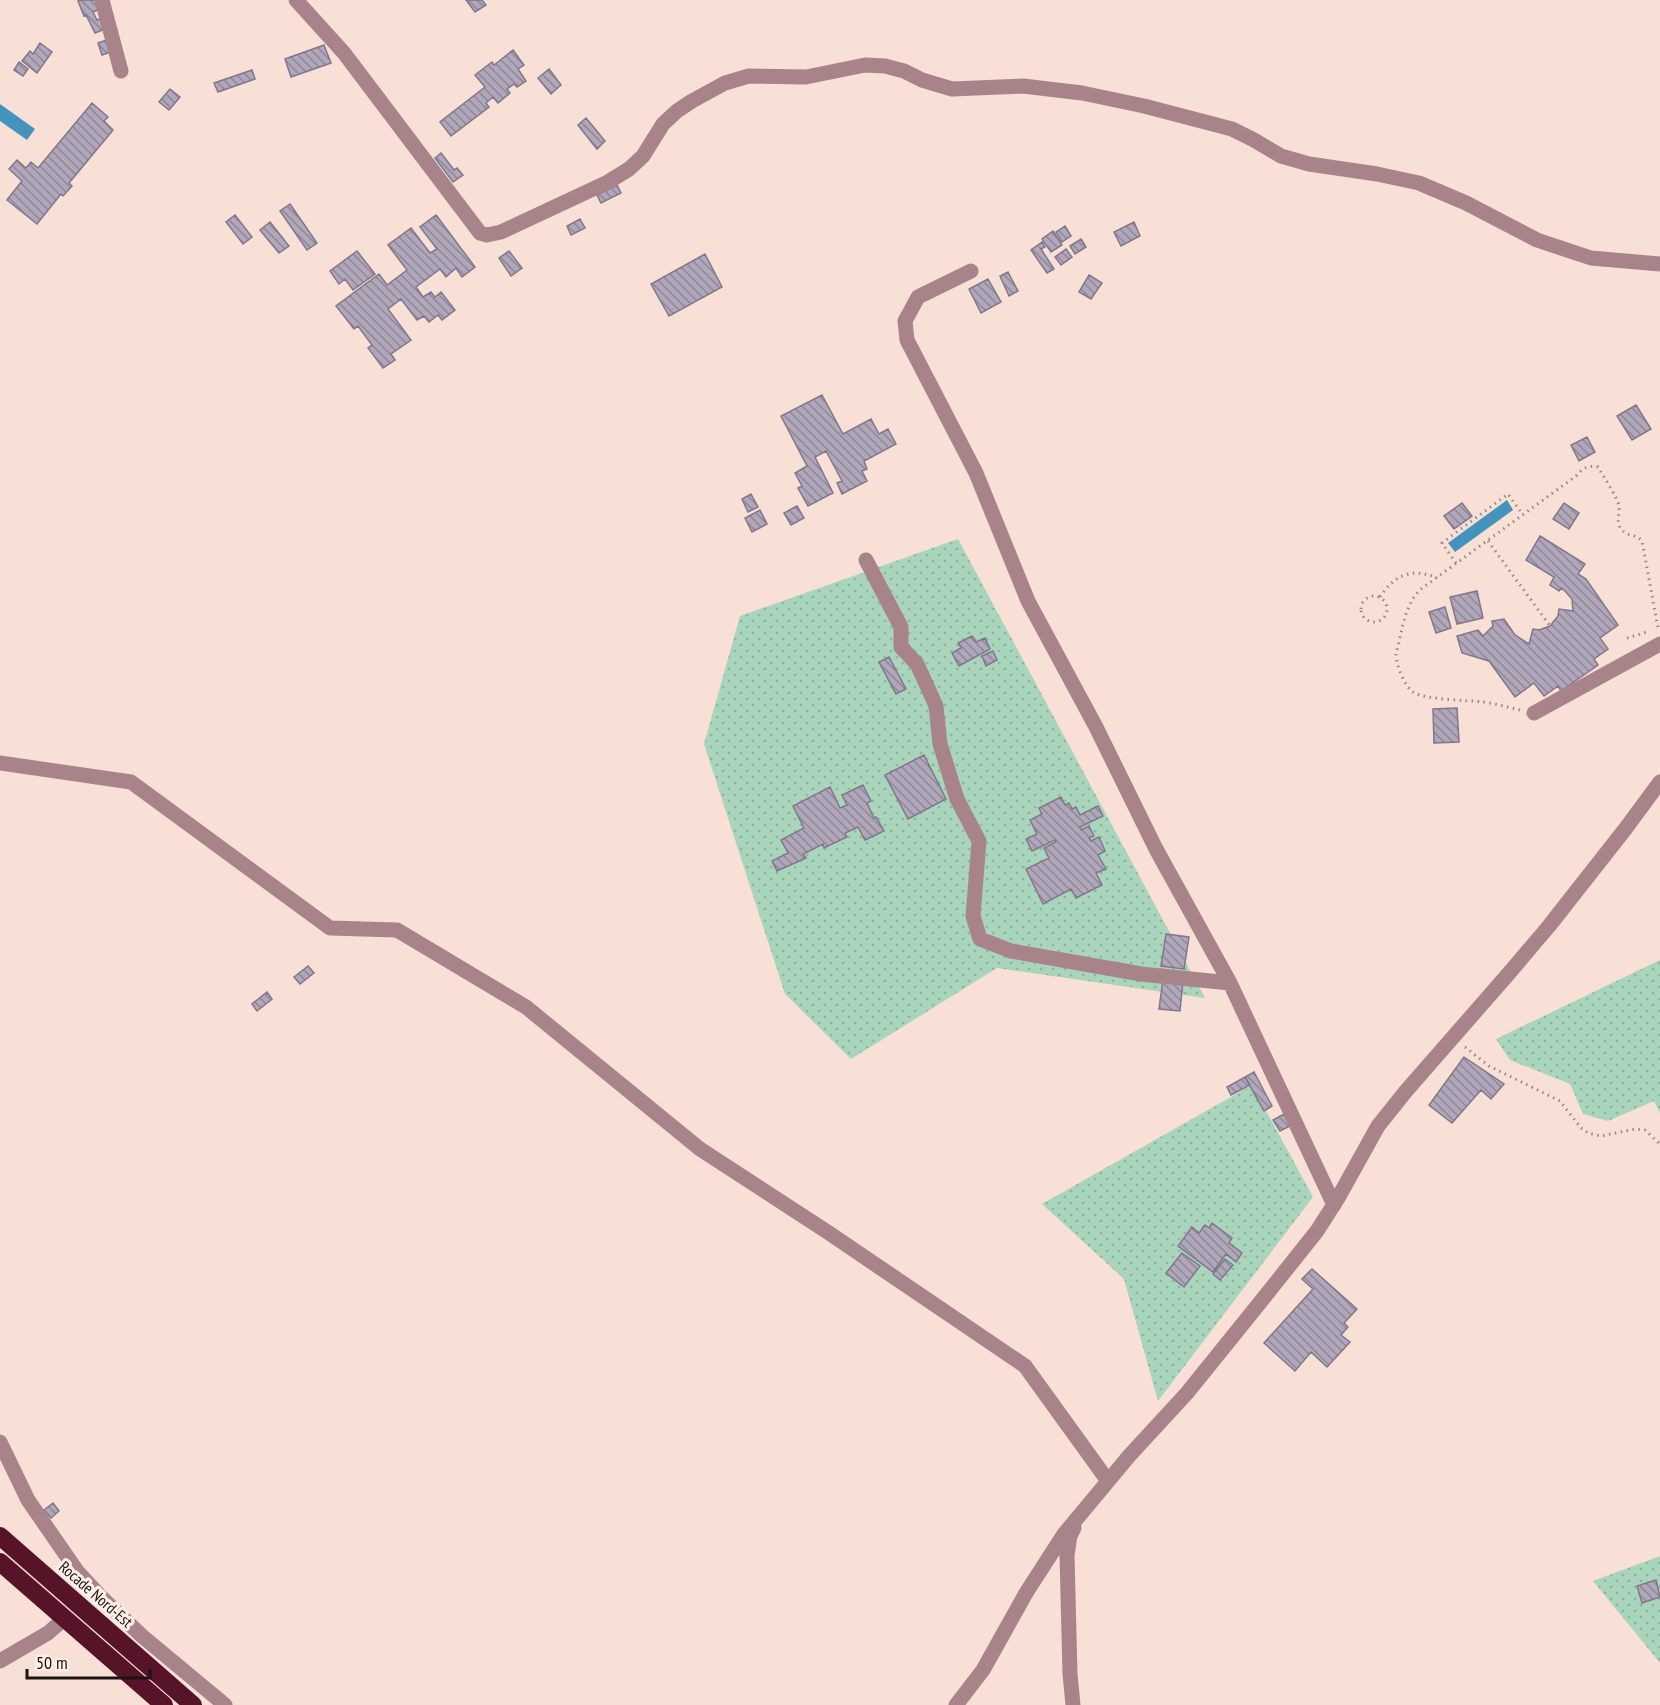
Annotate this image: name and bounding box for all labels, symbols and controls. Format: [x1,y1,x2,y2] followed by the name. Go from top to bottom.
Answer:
[55,1557,137,1632] street label: Rocade Nord-Est
[27,1642,150,1680] scale bar
[36,1651,68,1674] text: 50 m

